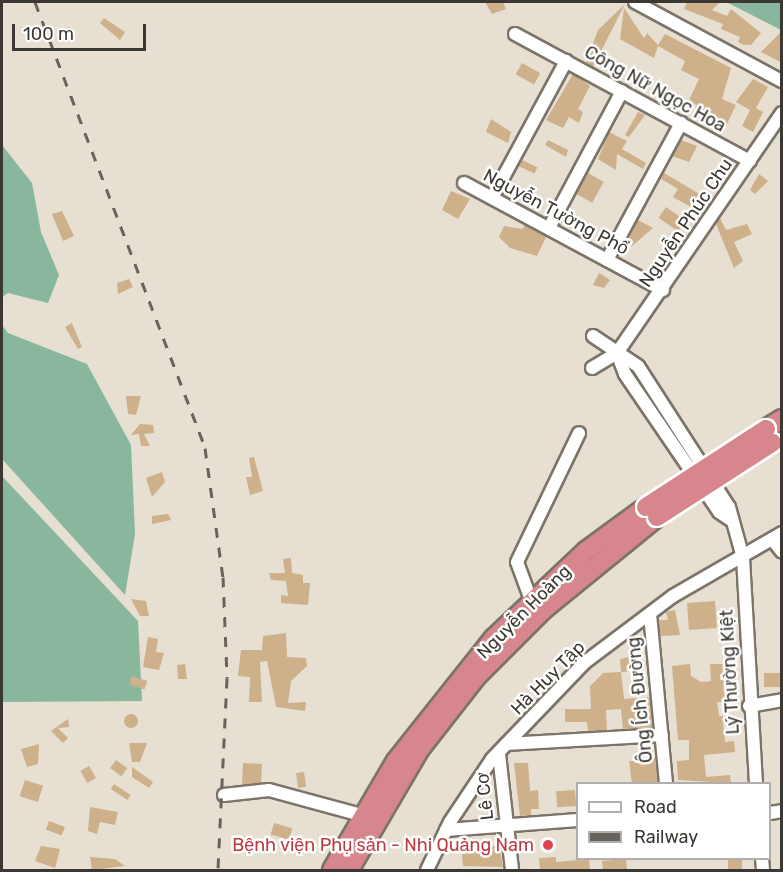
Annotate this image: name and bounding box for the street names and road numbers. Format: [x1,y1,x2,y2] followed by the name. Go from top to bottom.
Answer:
[581,41,729,137] street label: Công Nữ Ngọc Hoa
[635,155,737,291] street label: Nguyễn Phúc Chu
[479,164,633,260] street label: Nguyễn Tường Phổ
[473,561,575,663] street label: Nguyễn Hoàng
[716,609,744,735] street label: Lý Thường Kiệt
[506,636,590,720] street label: Hà Huy Tập
[623,636,657,764] street label: Ông Ích Đường
[472,771,498,821] street label: Lê Cơ

